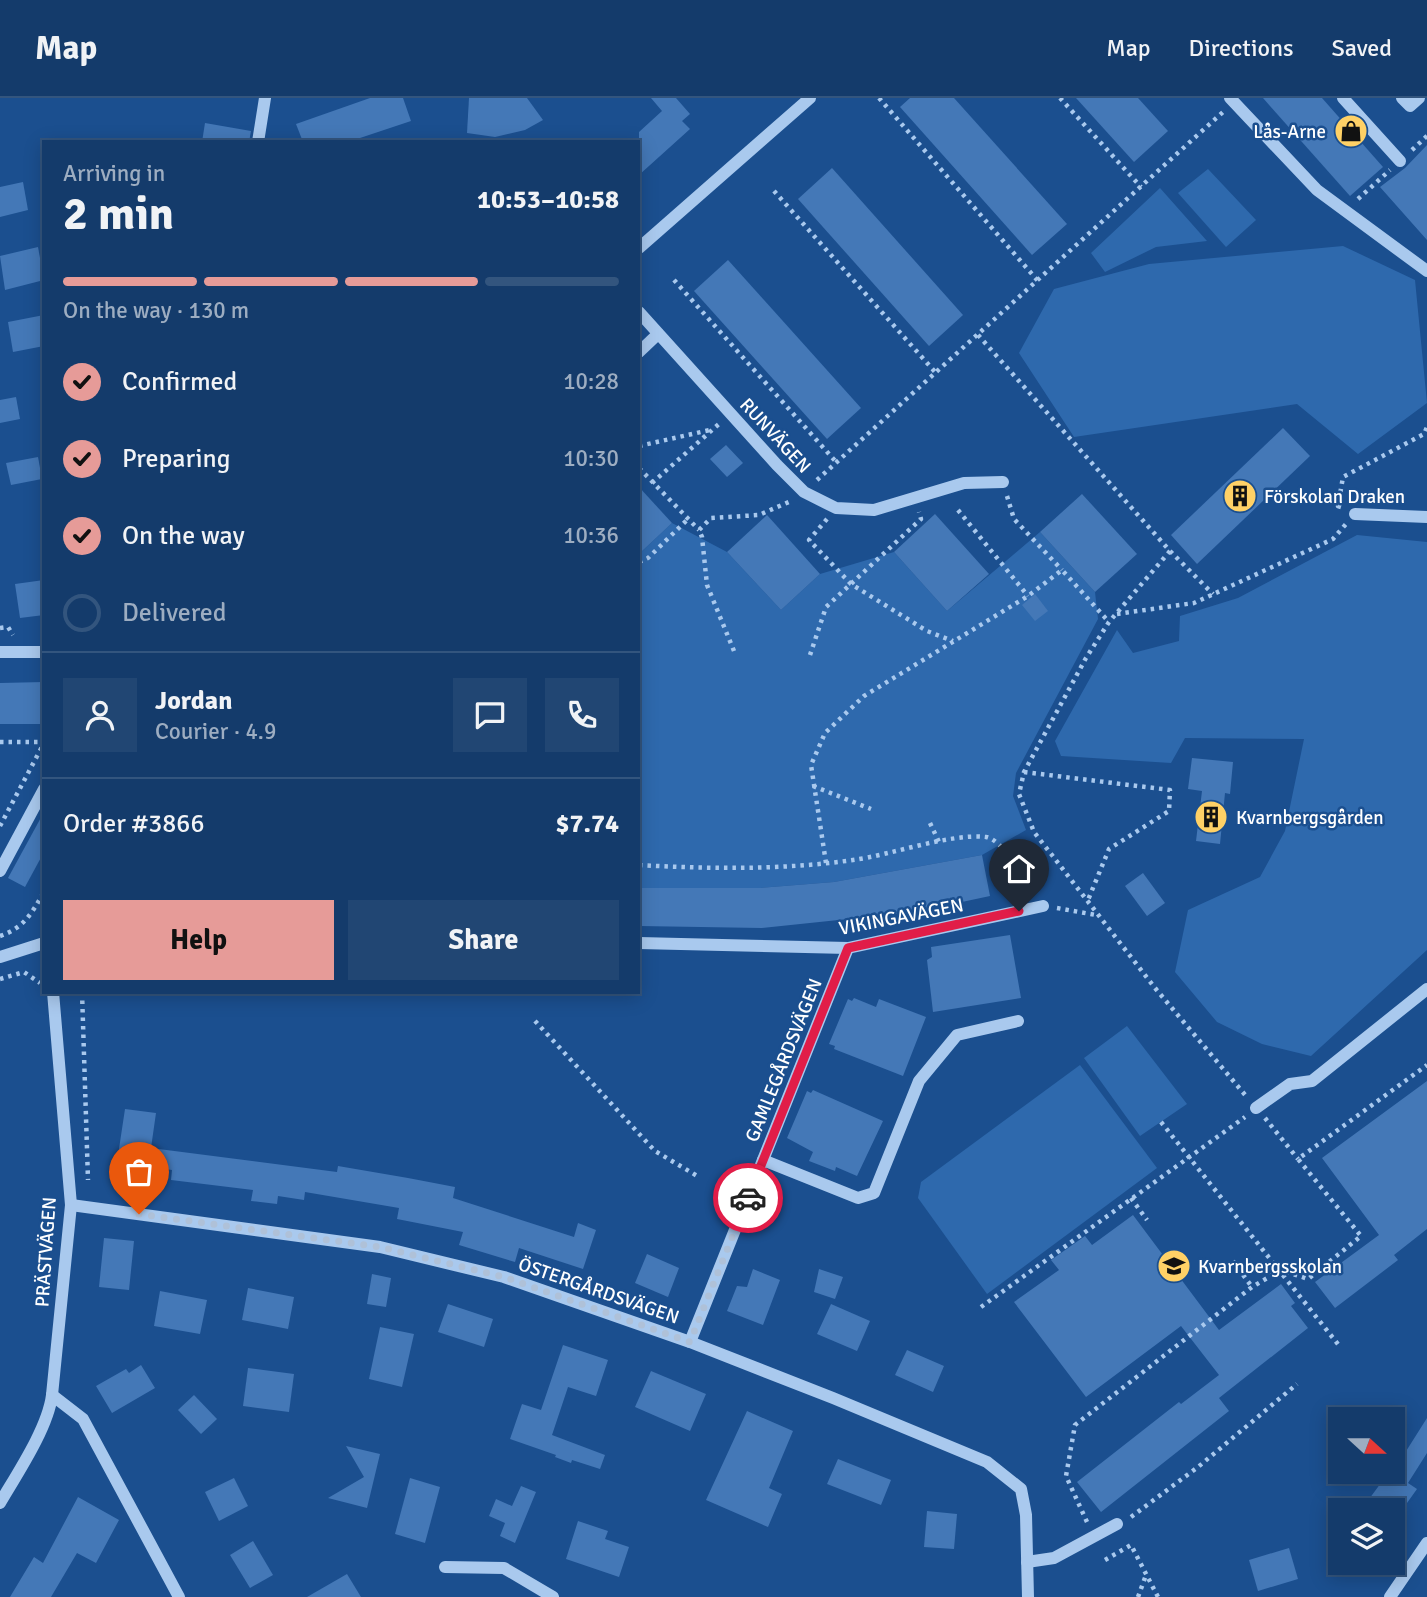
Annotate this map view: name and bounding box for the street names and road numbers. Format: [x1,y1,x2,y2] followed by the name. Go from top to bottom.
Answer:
[734,393,816,478] street label: RUNVÄGEN
[837,893,966,941] street label: VIKINGAVÄGEN
[740,975,828,1146] street label: GAMLEGÅRDSVÄGEN
[30,1196,62,1308] street label: PRÄSTVÄGEN
[515,1252,682,1330] street label: ÖSTERGÅRDSVÄGEN

